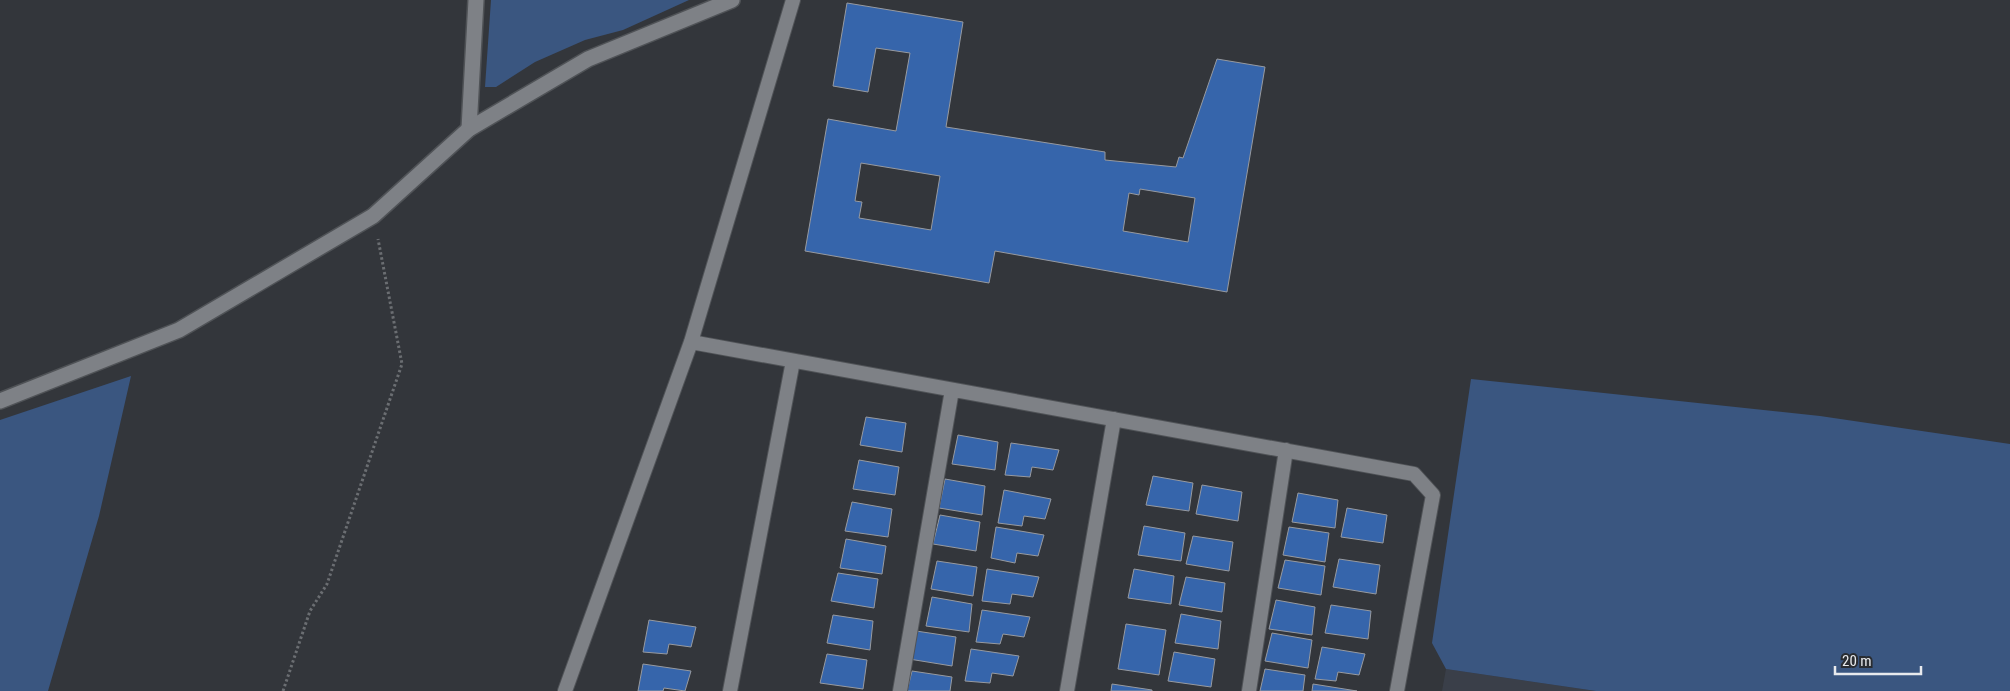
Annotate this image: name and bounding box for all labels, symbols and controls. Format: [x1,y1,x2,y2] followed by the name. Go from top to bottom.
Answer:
[1835,644,1921,676] scale bar
[1842,652,1872,670] text: 20 m

